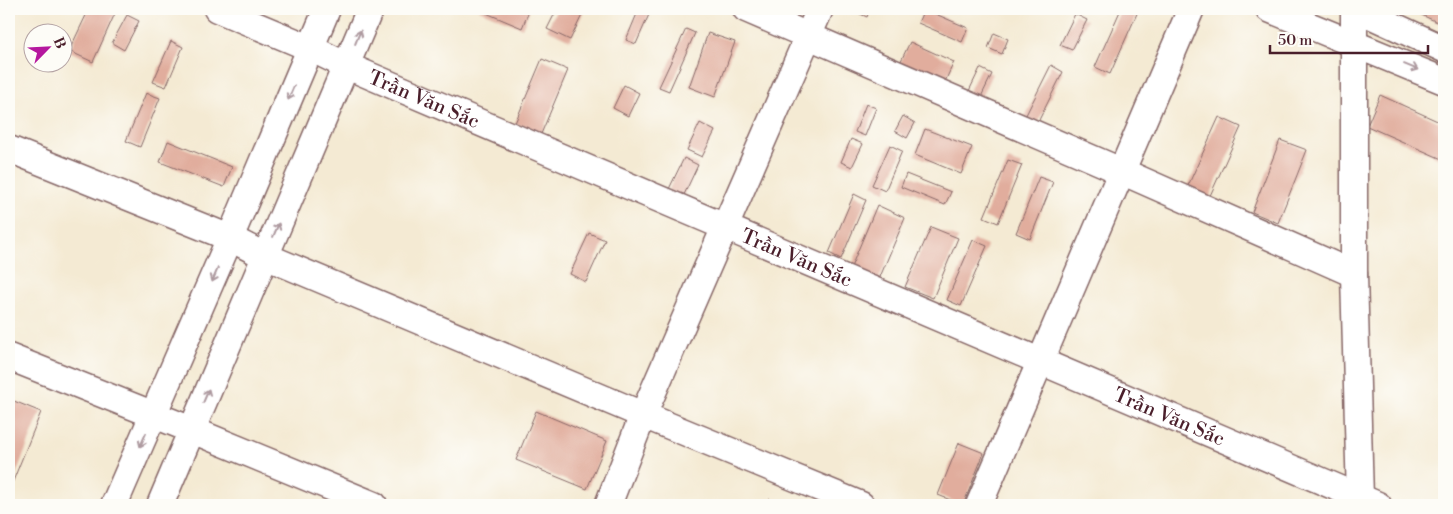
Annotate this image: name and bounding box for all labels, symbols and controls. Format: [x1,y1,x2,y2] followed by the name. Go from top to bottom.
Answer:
[22,22,72,72] north arrow
[1270,22,1428,54] scale bar
[354,30,364,45] one-way arrow
[1278,31,1312,50] text: 50 m
[49,35,69,52] text: B
[1403,63,1418,73] one-way arrow
[364,66,483,135] street label: Trần Văn Sắc
[286,85,296,100] one-way arrow
[272,223,282,238] one-way arrow
[737,224,856,294] street label: Trần Văn Sắc
[209,267,219,282] one-way arrow
[1110,383,1228,452] street label: Trần Văn Sắc
[202,389,212,404] one-way arrow
[137,432,147,447] one-way arrow

